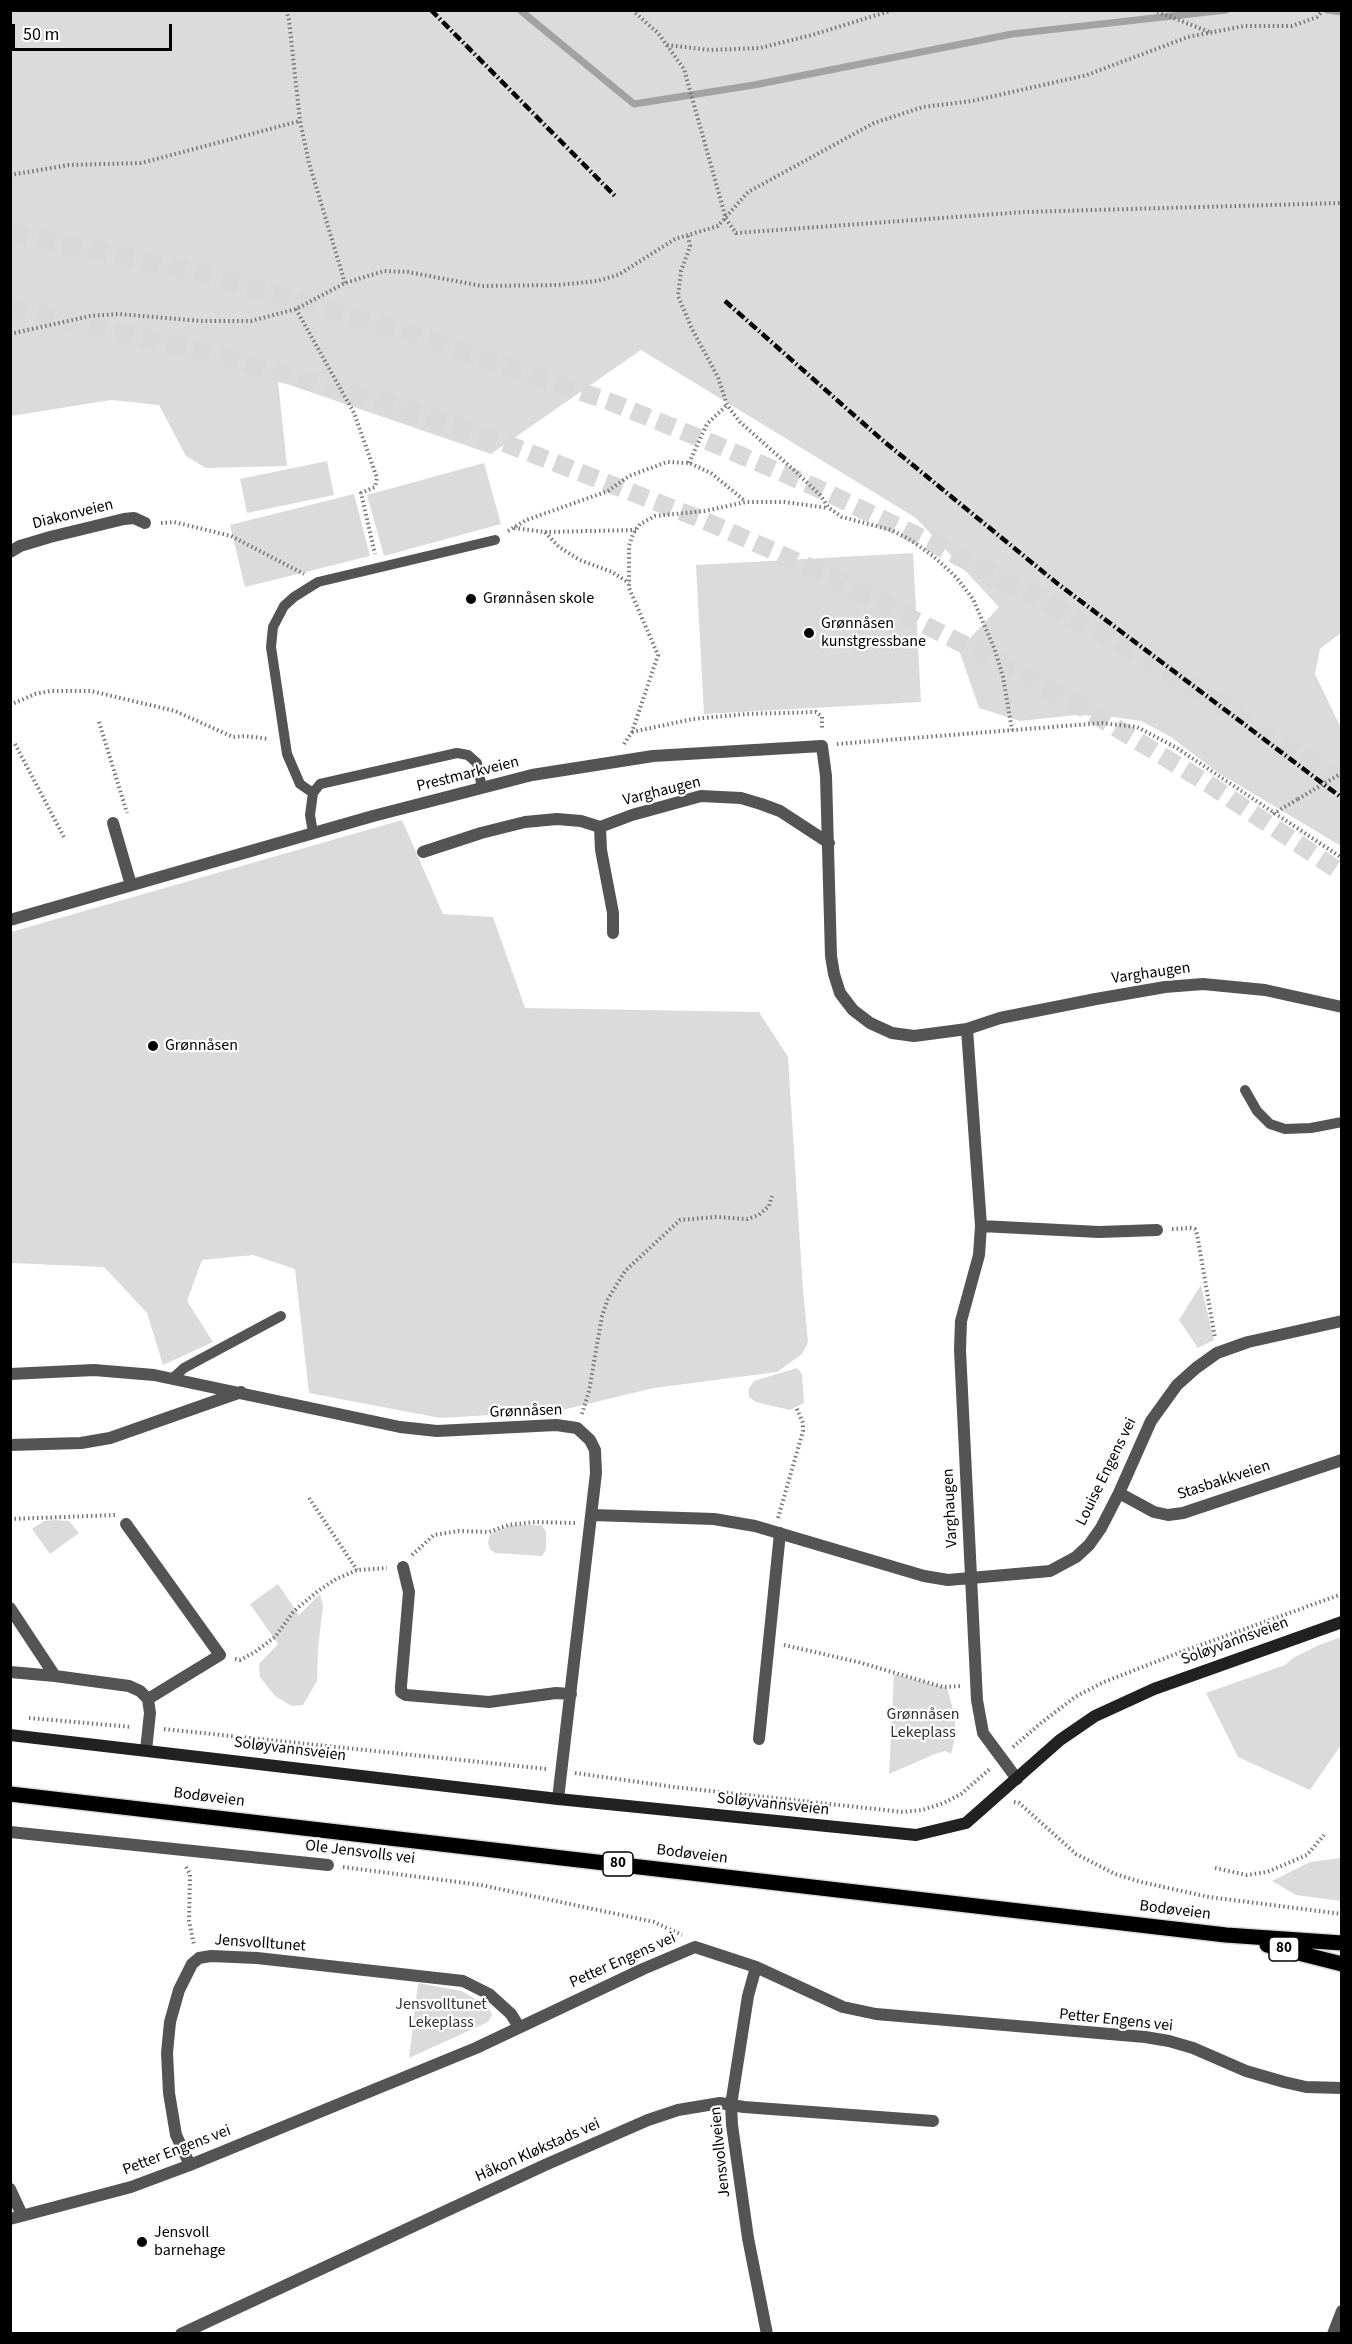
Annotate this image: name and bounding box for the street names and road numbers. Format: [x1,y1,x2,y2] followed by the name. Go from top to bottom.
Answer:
[30,496,116,534] street label: Diakonveien
[415,753,521,797] street label: Prestmarkveien
[621,773,703,811] street label: Varghaugen
[1110,959,1192,989] street label: Varghaugen
[489,1401,563,1423] street label: Grønnåsen
[1073,1415,1141,1529] street label: Louise Engens vei
[1175,1457,1273,1505] street label: Stasbakkveien
[939,1468,963,1548] street label: Varghaugen
[1179,1614,1291,1670] street label: Soløyvannsveien
[233,1734,347,1766] street label: Soløyvannsveien
[172,1784,246,1812] street label: Bodøveien
[716,1790,830,1820] street label: Soløyvannsveien
[304,1837,416,1869] street label: Ole Jensvolls vei
[655,1841,729,1869] street label: Bodøveien
[603,1852,633,1876] road number: 80
[1138,1897,1212,1925] street label: Bodøveien
[567,1929,679,1993] street label: Petter Engens vei
[214,1931,306,1957] street label: Jensvolltunet
[1269,1937,1299,1961] road number: 80
[1058,2005,1174,2037] street label: Petter Engens vei
[707,2106,735,2198] street label: Jensvollveien
[473,2115,603,2187] street label: Håkon Kløkstads vei
[120,2122,234,2180] street label: Petter Engens vei

